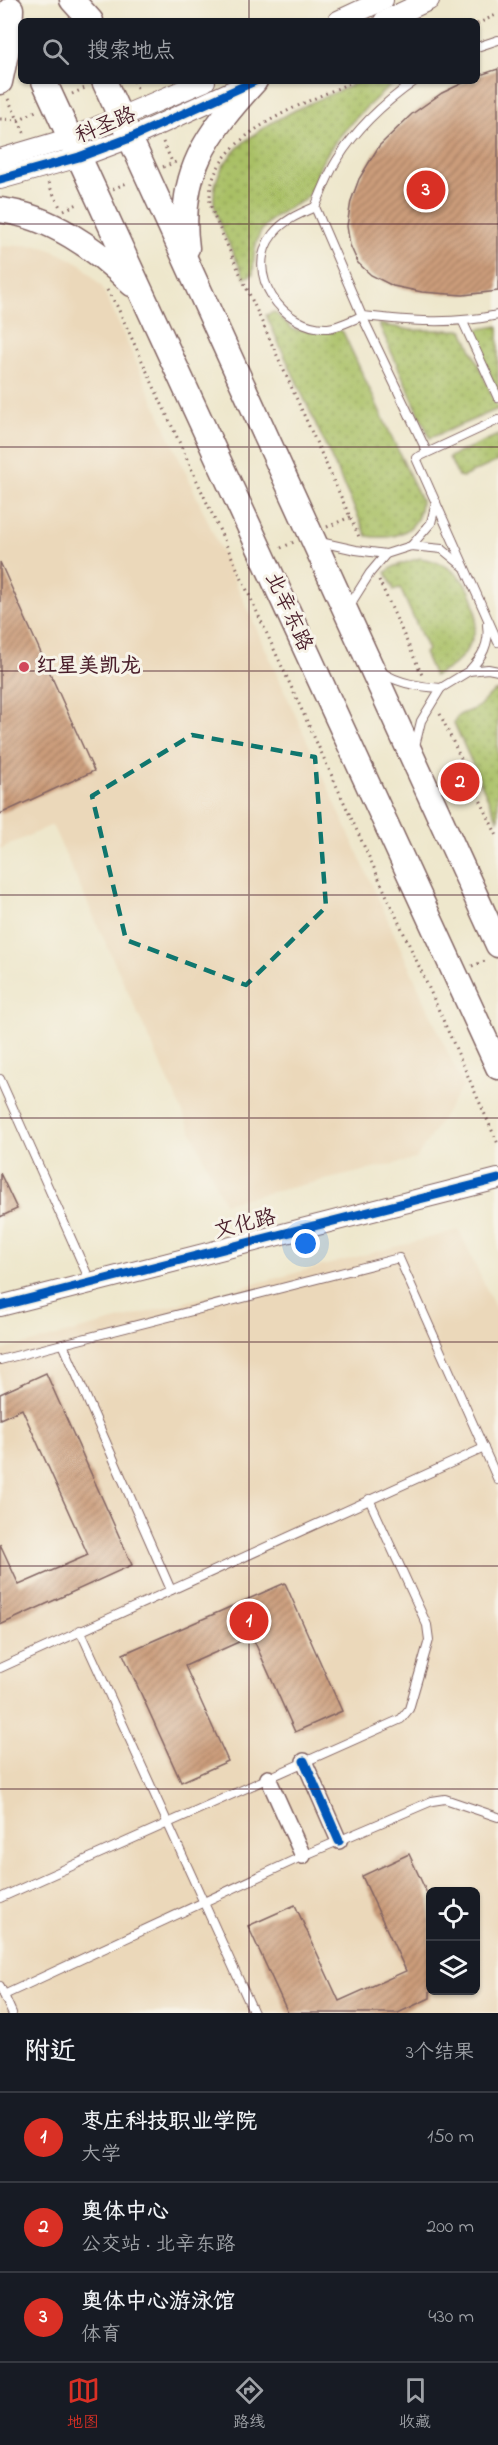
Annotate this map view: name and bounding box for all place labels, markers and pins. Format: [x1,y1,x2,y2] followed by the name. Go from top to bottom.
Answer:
[406,168,446,213] pin: 3
[36,652,141,682] place label: 红星美凯龙
[17,660,31,674] marker: 红星美凯龙
[440,760,480,804] pin: 2
[230,1598,268,1644] pin: 1

